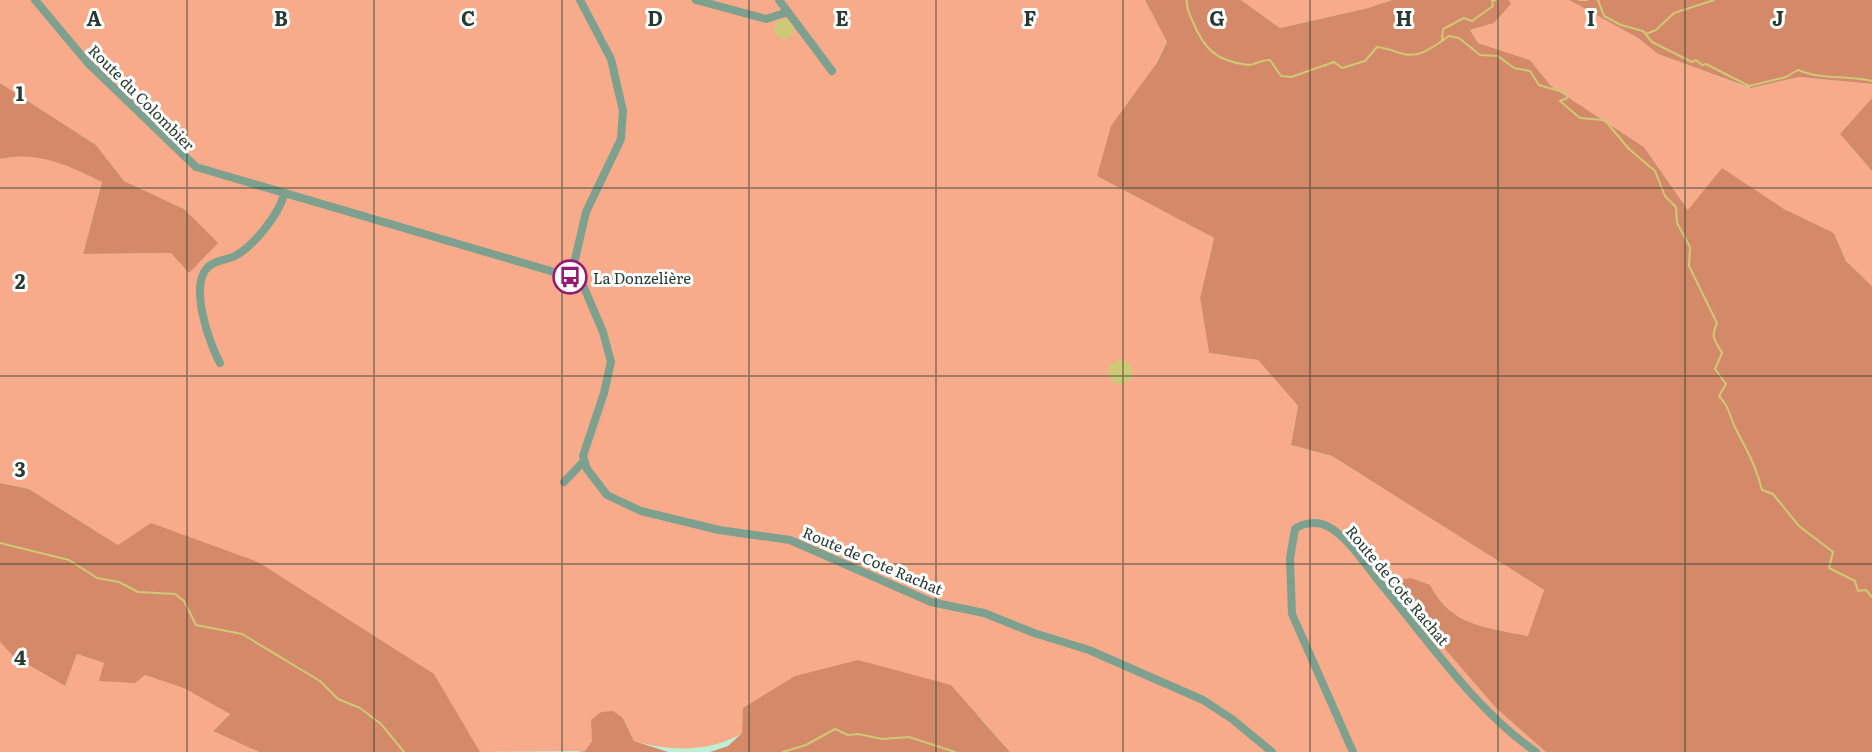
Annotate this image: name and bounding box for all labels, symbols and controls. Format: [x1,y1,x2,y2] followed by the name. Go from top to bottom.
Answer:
[86,2,102,32] text: A
[274,2,288,32] text: B
[461,2,475,32] text: C
[647,2,663,32] text: D
[835,2,849,32] text: E
[1024,2,1037,32] text: F
[1209,2,1225,32] text: G
[1396,2,1412,32] text: H
[1587,2,1595,32] text: I
[1772,2,1784,32] text: J
[84,39,200,155] street label: Route du Colombier
[16,77,24,107] text: 1
[552,259,588,295] bus stop icon: La Donzelière
[15,265,26,295] text: 2
[593,266,691,289] place label: La Donzelière
[14,453,26,483] text: 3
[799,520,947,600] street label: Route de Cote Rachat
[1341,520,1455,650] street label: Route de Cote Rachat
[14,641,26,671] text: 4

